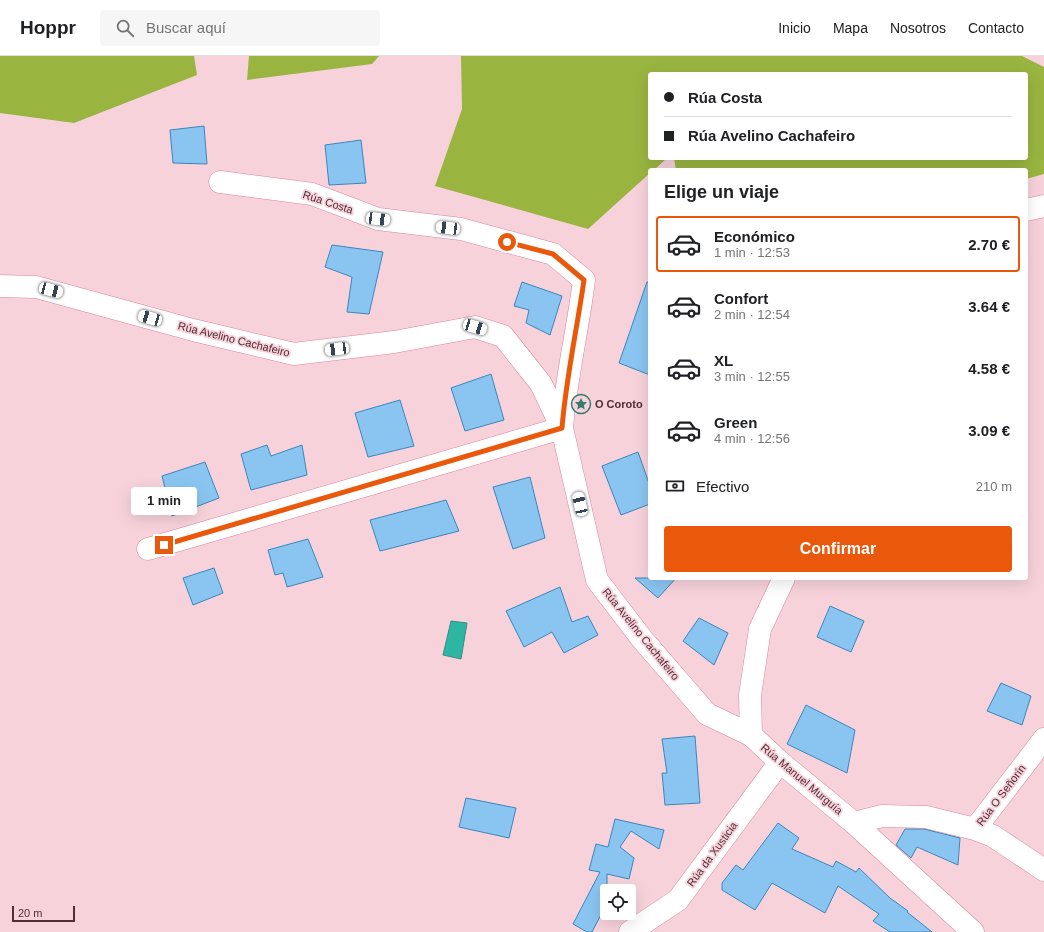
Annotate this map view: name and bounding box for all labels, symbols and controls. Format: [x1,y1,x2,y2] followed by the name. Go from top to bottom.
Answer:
[100,10,380,46] search box
[20,17,76,38] text: Hoppr
[114,17,136,39] icon: search
[146,19,226,36] text: Buscar aquí
[778,20,811,36] text: Inicio
[833,20,868,36] text: Mapa
[890,20,946,36] text: Nosotros
[968,20,1024,36] text: Contacto
[688,89,762,106] text: Rúa Costa
[688,127,855,144] text: Rúa Avelino Cachafeiro
[664,182,779,202] text: Elige un viaje
[301,188,355,216] street label: Rúa Costa
[365,212,391,226] car
[435,221,461,235] car
[666,226,702,262] icon: car
[714,228,795,245] text: Económico
[498,233,516,251] route start
[968,236,1010,253] text: 2.70 €
[714,245,790,260] text: 1 min · 12:53
[38,281,64,299] car
[666,288,702,324] icon: car
[714,290,768,307] text: Confort
[968,298,1010,315] text: 3.64 €
[714,307,790,322] text: 2 min · 12:54
[137,309,163,327] car
[462,318,488,336] car
[177,319,291,359] street label: Rúa Avelino Cachafeiro
[324,342,350,356] car
[666,350,702,386] icon: car
[714,352,733,369] text: XL
[968,360,1010,377] text: 4.58 €
[714,369,790,384] text: 3 min · 12:55
[570,393,592,415] place icon: O Coroto
[595,398,643,410] place label: O Coroto
[666,412,702,448] icon: car
[714,414,757,431] text: Green
[968,422,1010,439] text: 3.09 €
[714,431,790,446] text: 4 min · 12:56
[664,475,686,497] icon: cash
[696,478,749,495] text: Efectivo
[976,479,1012,494] text: 210 m
[131,487,197,515] callout: 1 min
[571,491,589,517] car
[147,493,181,508] text: 1 min
[664,526,1012,572] button: Confirmar
[155,536,173,554] route end
[600,586,682,682] street label: Rúa Avelino Cachafeiro
[759,741,846,817] street label: Rúa Manuel Murguía
[974,762,1028,828] street label: Rúa O Señorín
[685,819,740,889] street label: Rúa da Xusticia
[600,884,636,920] map controls
[600,884,636,920] button: locate
[12,904,75,923] scale bar
[18,907,42,919] text: 20 m

